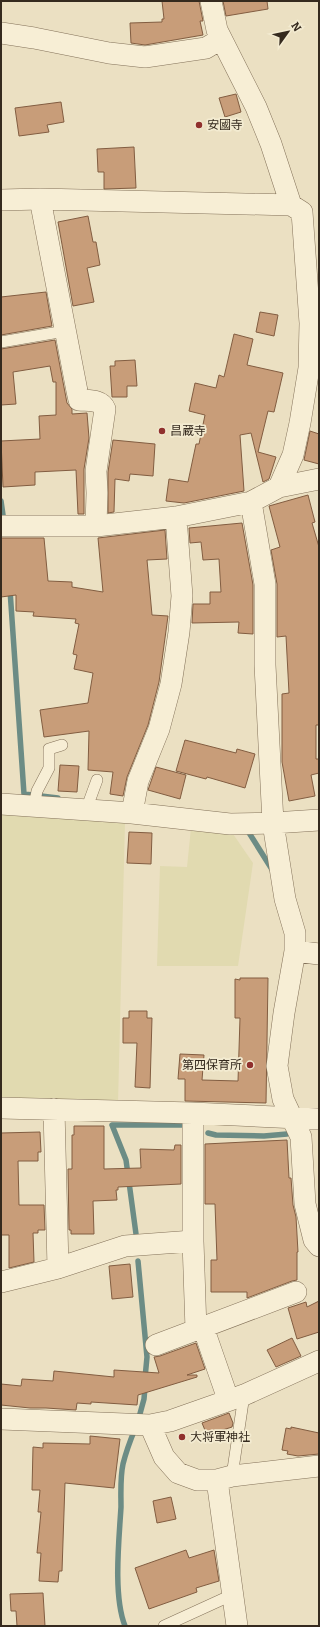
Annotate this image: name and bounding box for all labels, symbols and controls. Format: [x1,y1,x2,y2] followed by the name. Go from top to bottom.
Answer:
[268,12,308,52] north arrow
[288,20,304,34] text: N
[207,118,243,132] place label: 安國寺
[194,120,204,130] marker: 安國寺
[170,424,206,438] place label: 昌蔵寺
[157,426,167,436] marker: 昌蔵寺
[182,1058,242,1072] place label: 第四保育所
[245,1060,255,1070] marker: 第四保育所
[190,1430,250,1444] place label: 大将軍神社
[177,1432,187,1442] marker: 大将軍神社

